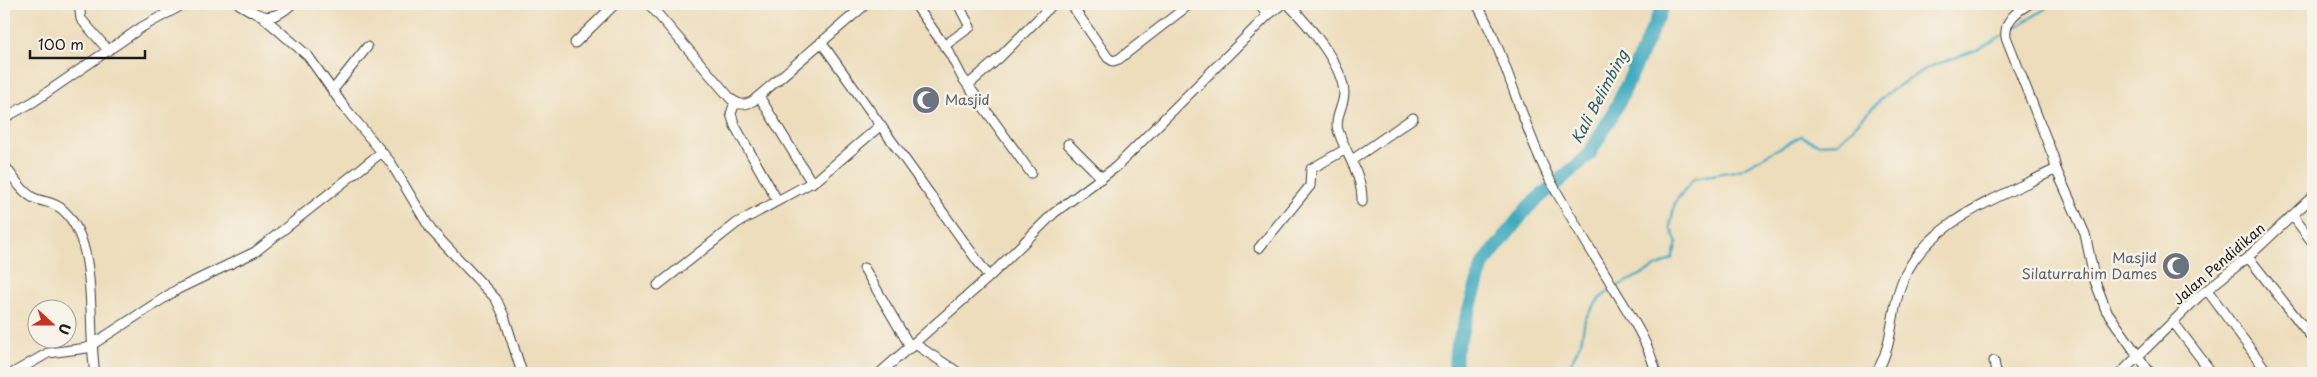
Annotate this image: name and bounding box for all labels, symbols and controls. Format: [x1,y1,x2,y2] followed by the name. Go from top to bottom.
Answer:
[30,28,145,60] scale bar
[38,32,84,55] text: 100 m
[1564,44,1634,147] water label: Kali Belimbing
[911,85,941,115] mosque icon: Masjid
[945,89,990,110] place label: Masjid
[2168,218,2269,310] street label: Jalan Pendidikan
[2022,247,2157,284] place label: Masjid Silaturrahim Dames
[2161,251,2191,281] mosque icon: Masjid Silaturrahim Dames
[28,300,78,350] north arrow
[53,320,76,338] text: U

